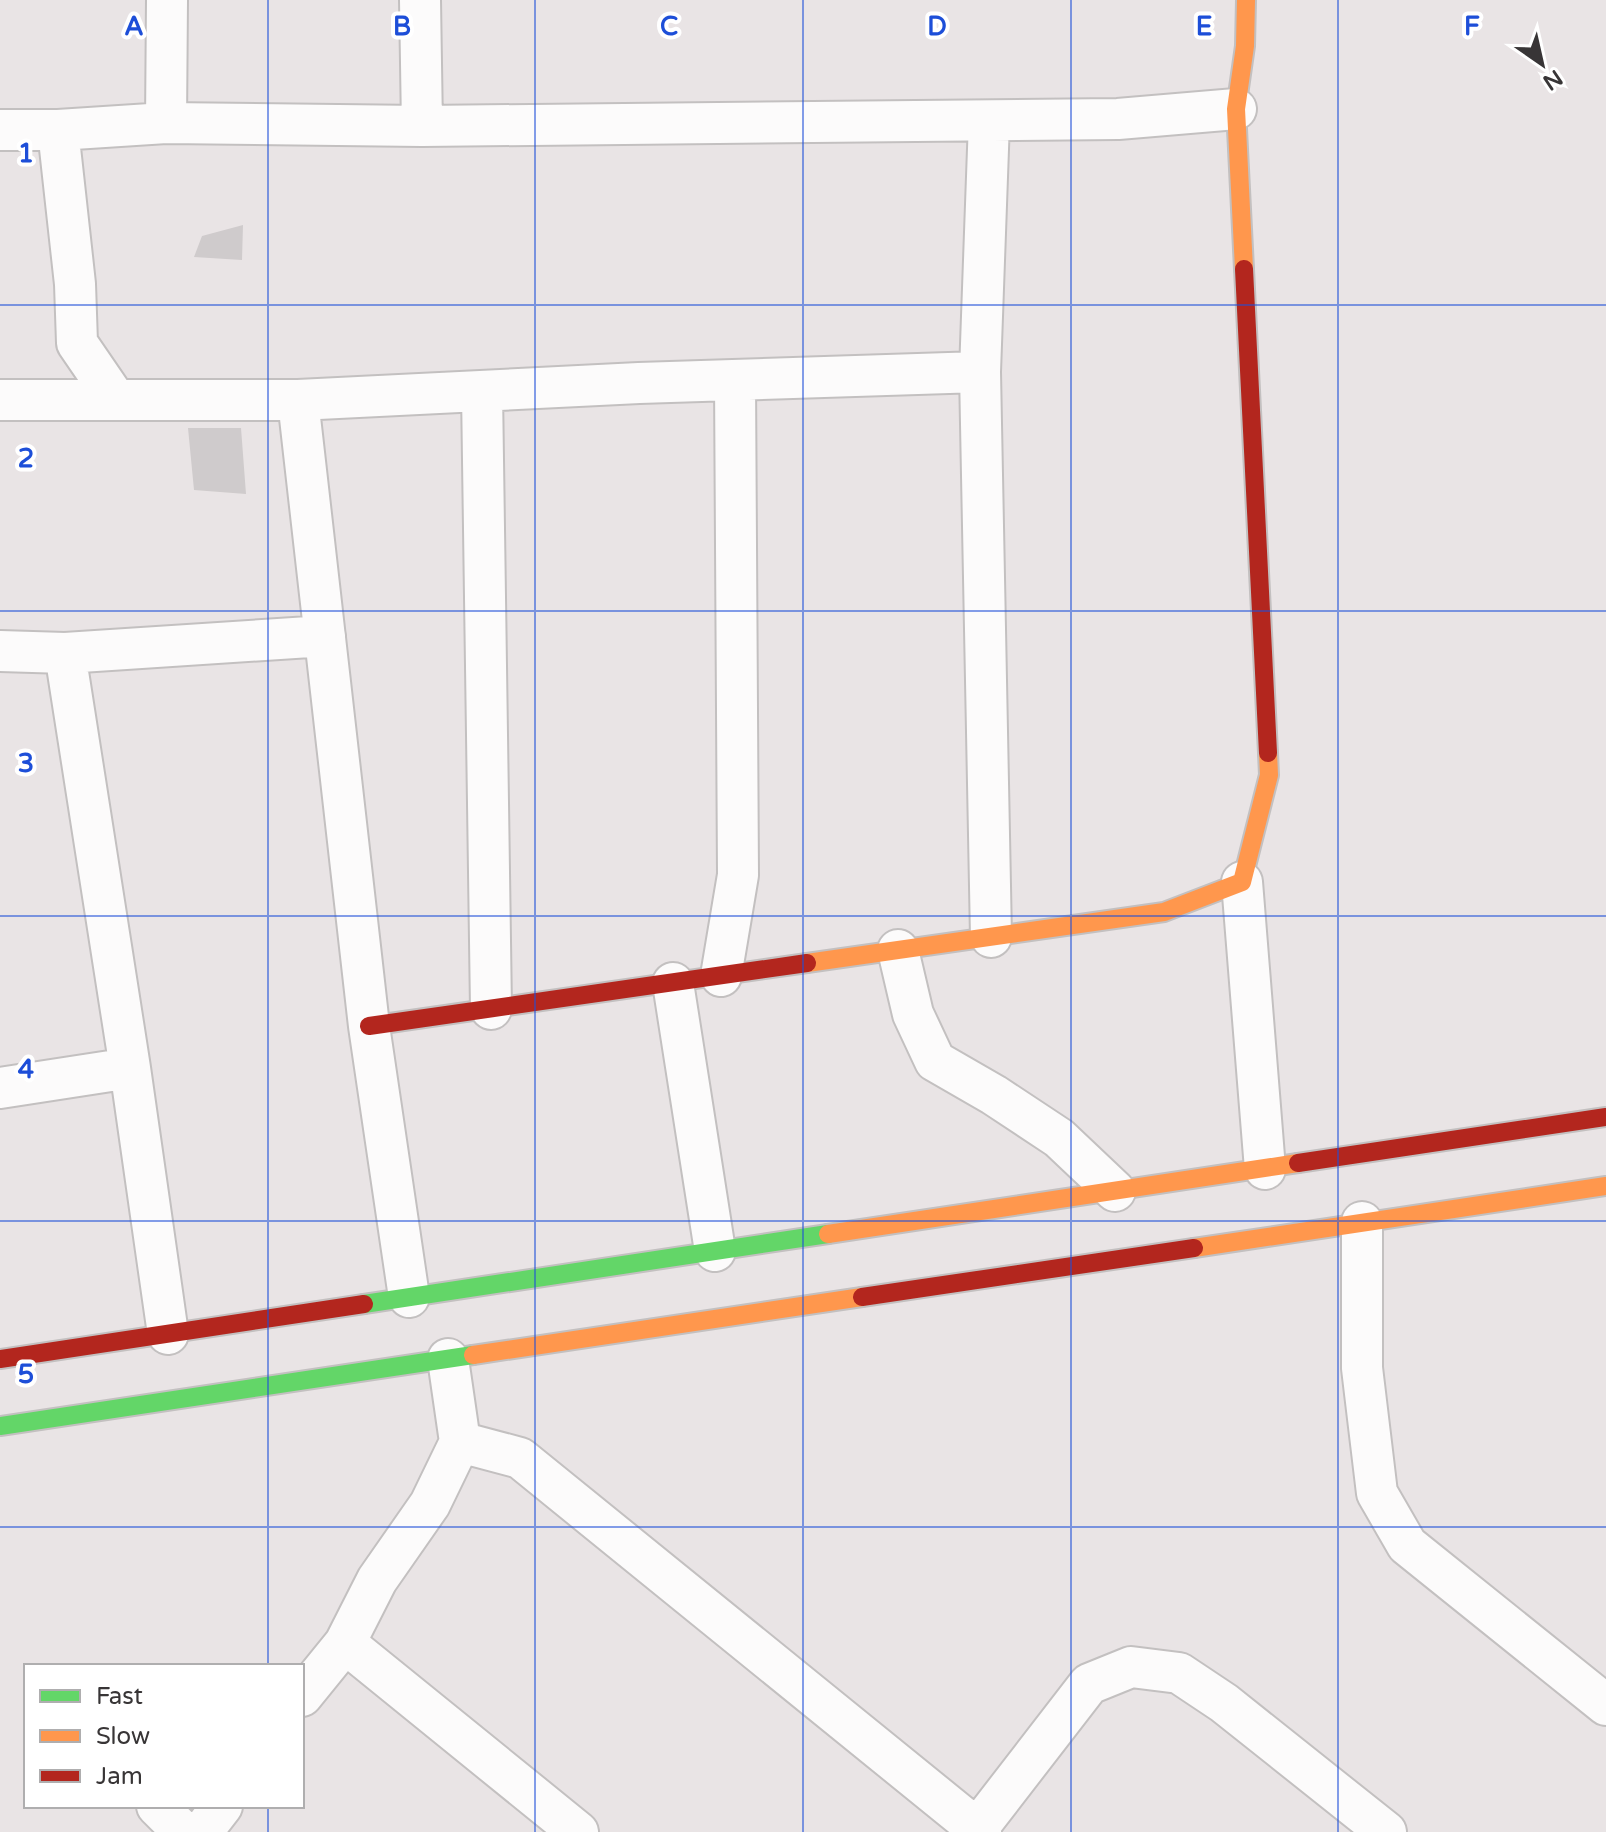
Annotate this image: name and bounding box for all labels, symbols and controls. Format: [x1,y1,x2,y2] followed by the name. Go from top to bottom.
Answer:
[124,11,144,42] text: A
[393,11,411,42] text: B
[660,11,678,42] text: C
[927,11,947,42] text: D
[1196,11,1212,42] text: E
[1464,11,1480,42] text: F
[1502,24,1582,104] north arrow
[1538,64,1567,95] text: N
[18,138,34,169] text: 1
[18,443,34,474] text: 2
[18,748,34,779] text: 3
[18,1054,34,1085] text: 4
[18,1359,34,1390] text: 5
[24,1664,304,1808] legend
[96,1682,143,1711] text: Fast
[96,1722,150,1751] text: Slow
[96,1762,143,1791] text: Jam

